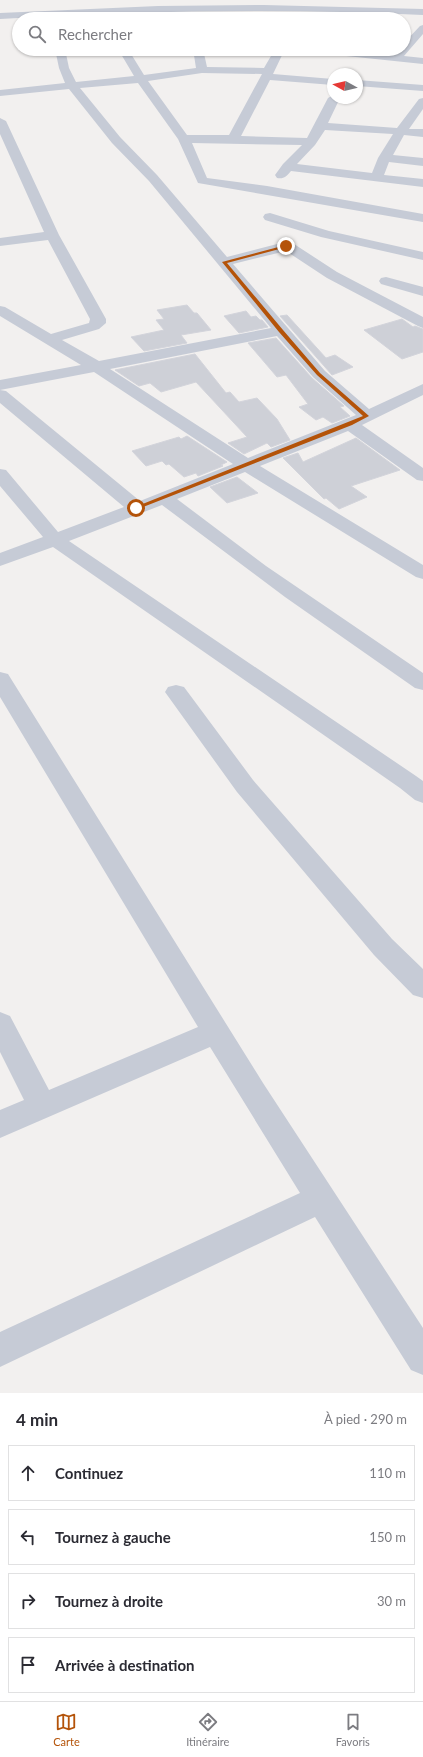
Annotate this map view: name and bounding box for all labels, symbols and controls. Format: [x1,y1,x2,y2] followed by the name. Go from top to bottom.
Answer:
[12,12,411,56] search box
[26,23,48,45] icon: search
[58,25,132,43] text: Rechercher
[327,68,363,104] north arrow
[277,237,295,255] route end
[127,499,145,517] route start
[16,1409,58,1430] text: 4 min
[324,1411,407,1427] text: À pied · 290 m
[17,1462,39,1484] icon: ahead
[55,1464,123,1482] text: Continuez
[369,1465,406,1481] text: 110 m
[17,1526,39,1548] icon: left
[55,1528,171,1546] text: Tournez à gauche
[369,1529,406,1545] text: 150 m
[17,1590,39,1612] icon: right
[55,1592,163,1610] text: Tournez à droite
[377,1593,406,1609] text: 30 m
[17,1654,39,1676] icon: arrive
[55,1656,194,1674] text: Arrivée à destination
[53,1711,80,1748] tab: Carte
[186,1711,229,1748] tab: Itinéraire
[336,1711,370,1748] tab: Favoris

